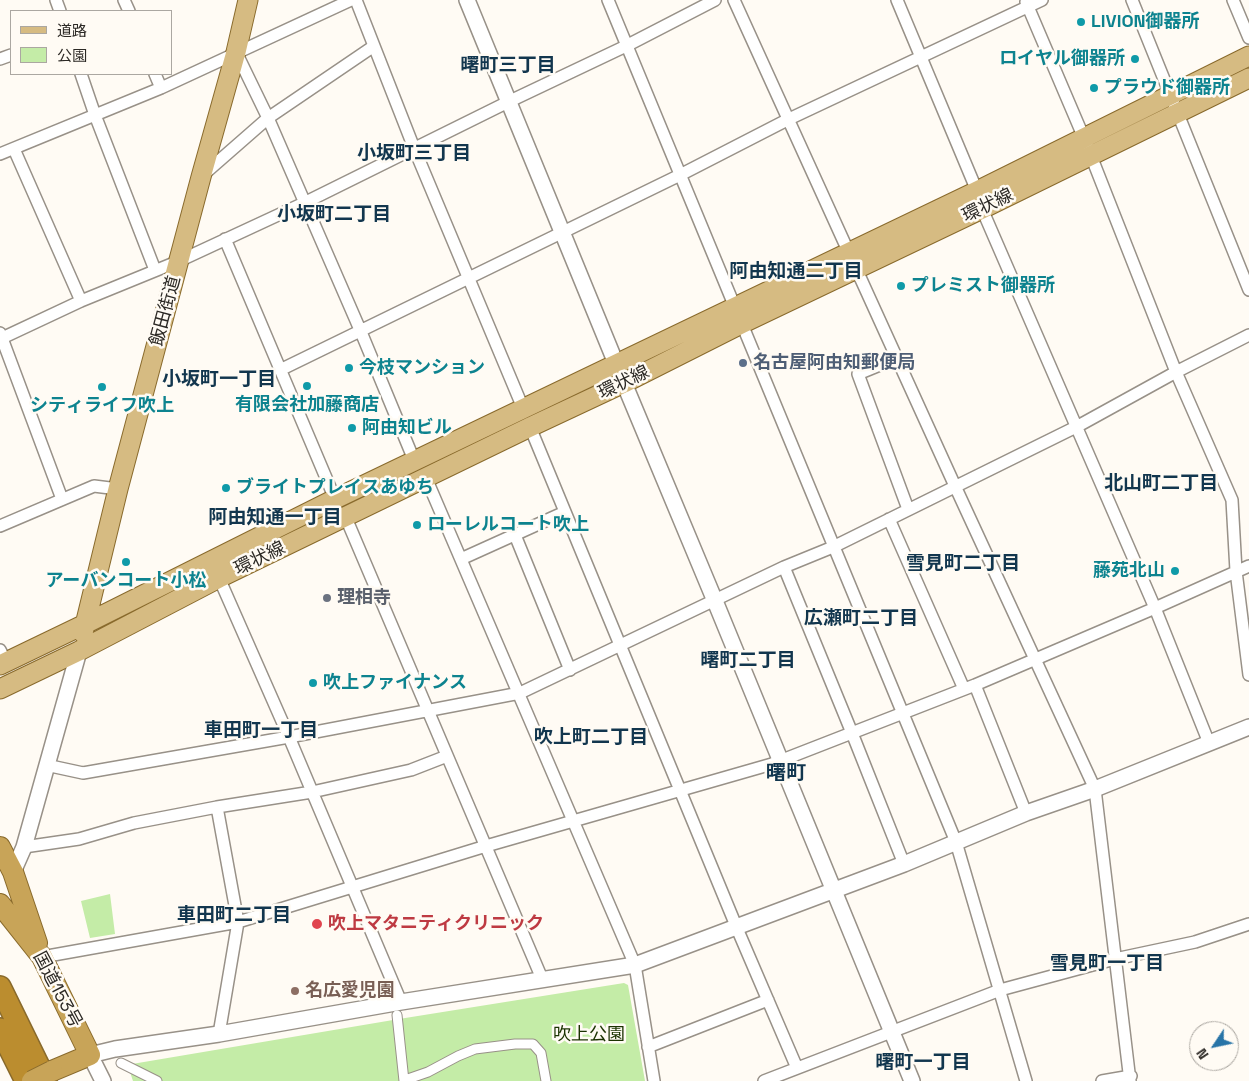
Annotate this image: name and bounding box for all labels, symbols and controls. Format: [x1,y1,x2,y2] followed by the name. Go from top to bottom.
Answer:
[10,10,172,75] legend
[1091,11,1200,33] place label: LIVION御器所
[1075,16,1087,28] marker: LIVION御器所
[57,21,87,40] text: 道路
[57,46,87,65] text: 公園
[999,48,1125,70] place label: ロイヤル御器所
[1129,53,1141,65] marker: ロイヤル御器所
[461,55,555,77] district label: 曙町三丁目
[1104,77,1230,99] place label: プラウド御器所
[1088,82,1100,94] marker: プラウド御器所
[357,143,471,165] district label: 小坂町三丁目
[959,184,1017,228] street label: 環状線
[277,204,391,226] district label: 小坂町二丁目
[730,261,862,283] district label: 阿由知通二丁目
[146,273,186,349] street label: 飯田街道
[911,275,1055,297] place label: プレミスト御器所
[895,280,907,292] marker: プレミスト御器所
[753,352,915,374] place label: 名古屋阿由知郵便局
[359,357,485,379] place label: 今枝マンション
[737,357,749,369] marker: 名古屋阿由知郵便局
[595,361,653,405] street label: 環状線
[343,362,355,374] marker: 今枝マンション
[162,369,276,391] district label: 小坂町一丁目
[301,380,313,392] marker: 有限会社加藤商店
[96,381,108,393] marker: シティライフ吹上
[235,394,379,416] place label: 有限会社加藤商店
[30,395,174,417] place label: シティライフ吹上
[362,417,452,439] place label: 阿由知ビル
[346,422,358,434] marker: 阿由知ビル
[1104,473,1218,495] district label: 北山町二丁目
[236,477,434,499] place label: ブライトプレイスあゆち
[220,482,232,494] marker: ブライトプレイスあゆち
[209,507,341,529] district label: 阿由知通一丁目
[427,514,589,536] place label: ローレルコート吹上
[411,519,423,531] marker: ローレルコート吹上
[231,537,289,581] street label: 環状線
[906,553,1020,575] district label: 雪見町二丁目
[120,556,132,568] marker: アーバンコート小松
[1093,560,1165,582] place label: 藤苑北山
[1169,565,1181,577] marker: 藤苑北山
[46,570,206,592] place label: アーバンコート小松
[337,587,391,609] place label: 理相寺
[321,592,333,604] marker: 理相寺
[804,608,918,630] district label: 広瀬町二丁目
[701,650,795,672] district label: 曙町二丁目
[323,672,467,694] place label: 吹上ファイナンス
[307,677,319,689] marker: 吹上ファイナンス
[204,720,318,742] district label: 車田町一丁目
[534,727,648,749] district label: 吹上町二丁目
[766,762,806,786] district label: 曙町
[177,905,291,927] district label: 車田町二丁目
[328,913,544,935] place label: 吹上マタニティクリニック
[310,917,324,931] marker: 吹上マタニティクリニック
[28,948,86,1032] street label: 国道153号
[1050,953,1164,975] district label: 雪見町一丁目
[305,980,395,1002] place label: 名広愛児園
[289,985,301,997] marker: 名広愛児園
[1189,1021,1239,1071] north arrow
[553,1024,625,1046] park label: 吹上公園
[1192,1045,1212,1063] text: N
[876,1052,970,1074] district label: 曙町一丁目

